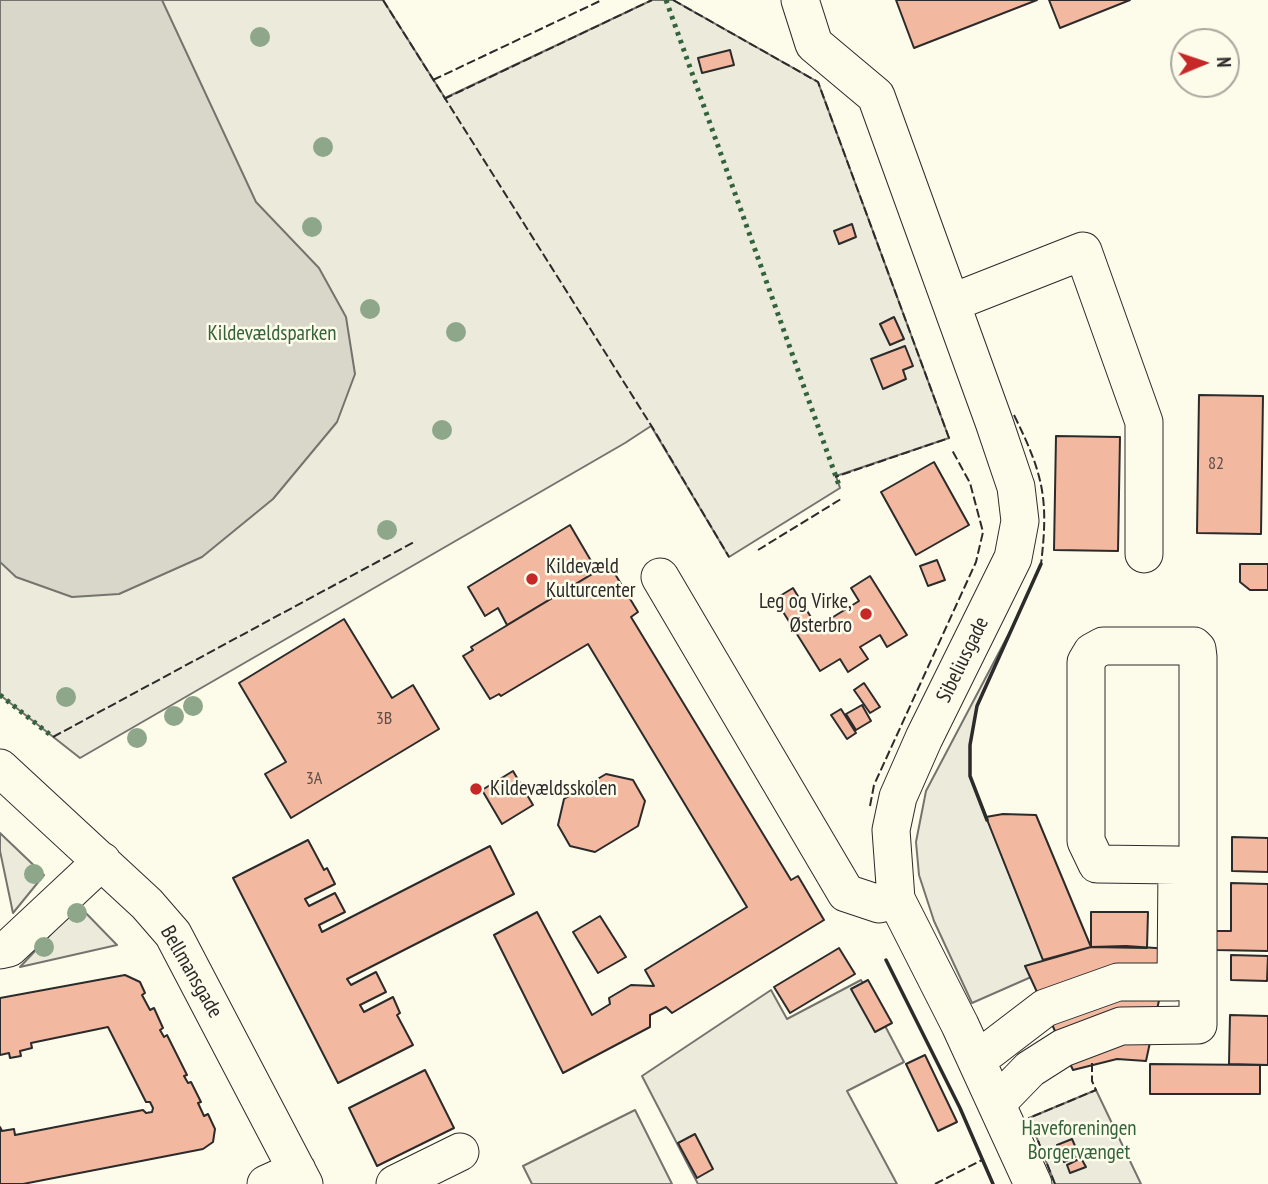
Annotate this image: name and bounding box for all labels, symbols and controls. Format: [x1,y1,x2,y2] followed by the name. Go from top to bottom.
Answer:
[1170,28,1240,98] north arrow
[1212,57,1236,68] text: N
[207,321,337,347] park label: Kildevældsparken
[1208,453,1224,475] house number: 82
[546,554,636,604] place label: Kildevæld Kulturcenter
[524,571,540,587] marker: Kildevæld Kulturcenter
[759,589,852,639] place label: Leg og Virke, Østerbro
[858,606,874,622] marker: Leg og Virke, Østerbro
[931,613,995,707] street label: Sibeliusgade
[376,708,392,730] house number: 3B
[306,768,322,790] house number: 3A
[490,776,617,802] place label: Kildevældsskolen
[468,781,484,797] marker: Kildevældsskolen
[155,922,227,1022] street label: Bellmansgade
[1021,1116,1137,1166] park label: Haveforeningen Borgervænget

